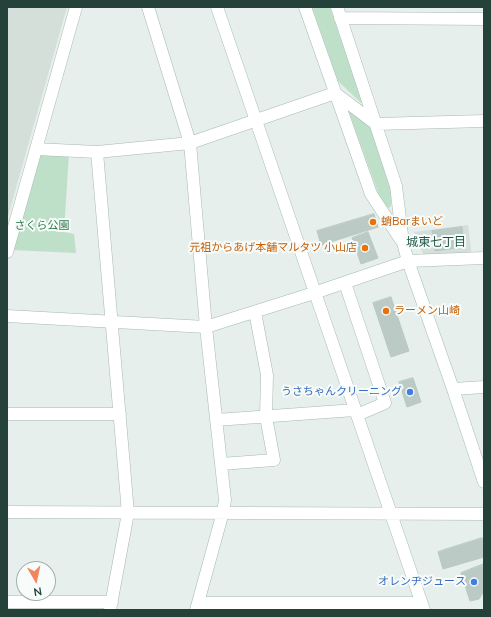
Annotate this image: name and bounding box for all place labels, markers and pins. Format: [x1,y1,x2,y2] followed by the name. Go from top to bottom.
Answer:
[381,215,443,229] place label: 蛸Barまいど
[368,217,378,227] marker: 蛸Barまいど
[189,241,357,255] place label: 元祖からあげ本舗マルタツ 小山店
[360,243,370,253] marker: 元祖からあげ本舗マルタツ 小山店
[394,304,460,318] place label: ラーメン山崎
[381,306,391,316] marker: ラーメン山崎
[281,385,402,399] place label: うさちゃんクリーニング
[405,387,415,397] marker: うさちゃんクリーニング
[378,575,466,589] place label: オレンヂジュース
[469,577,479,587] marker: オレンヂジュース

